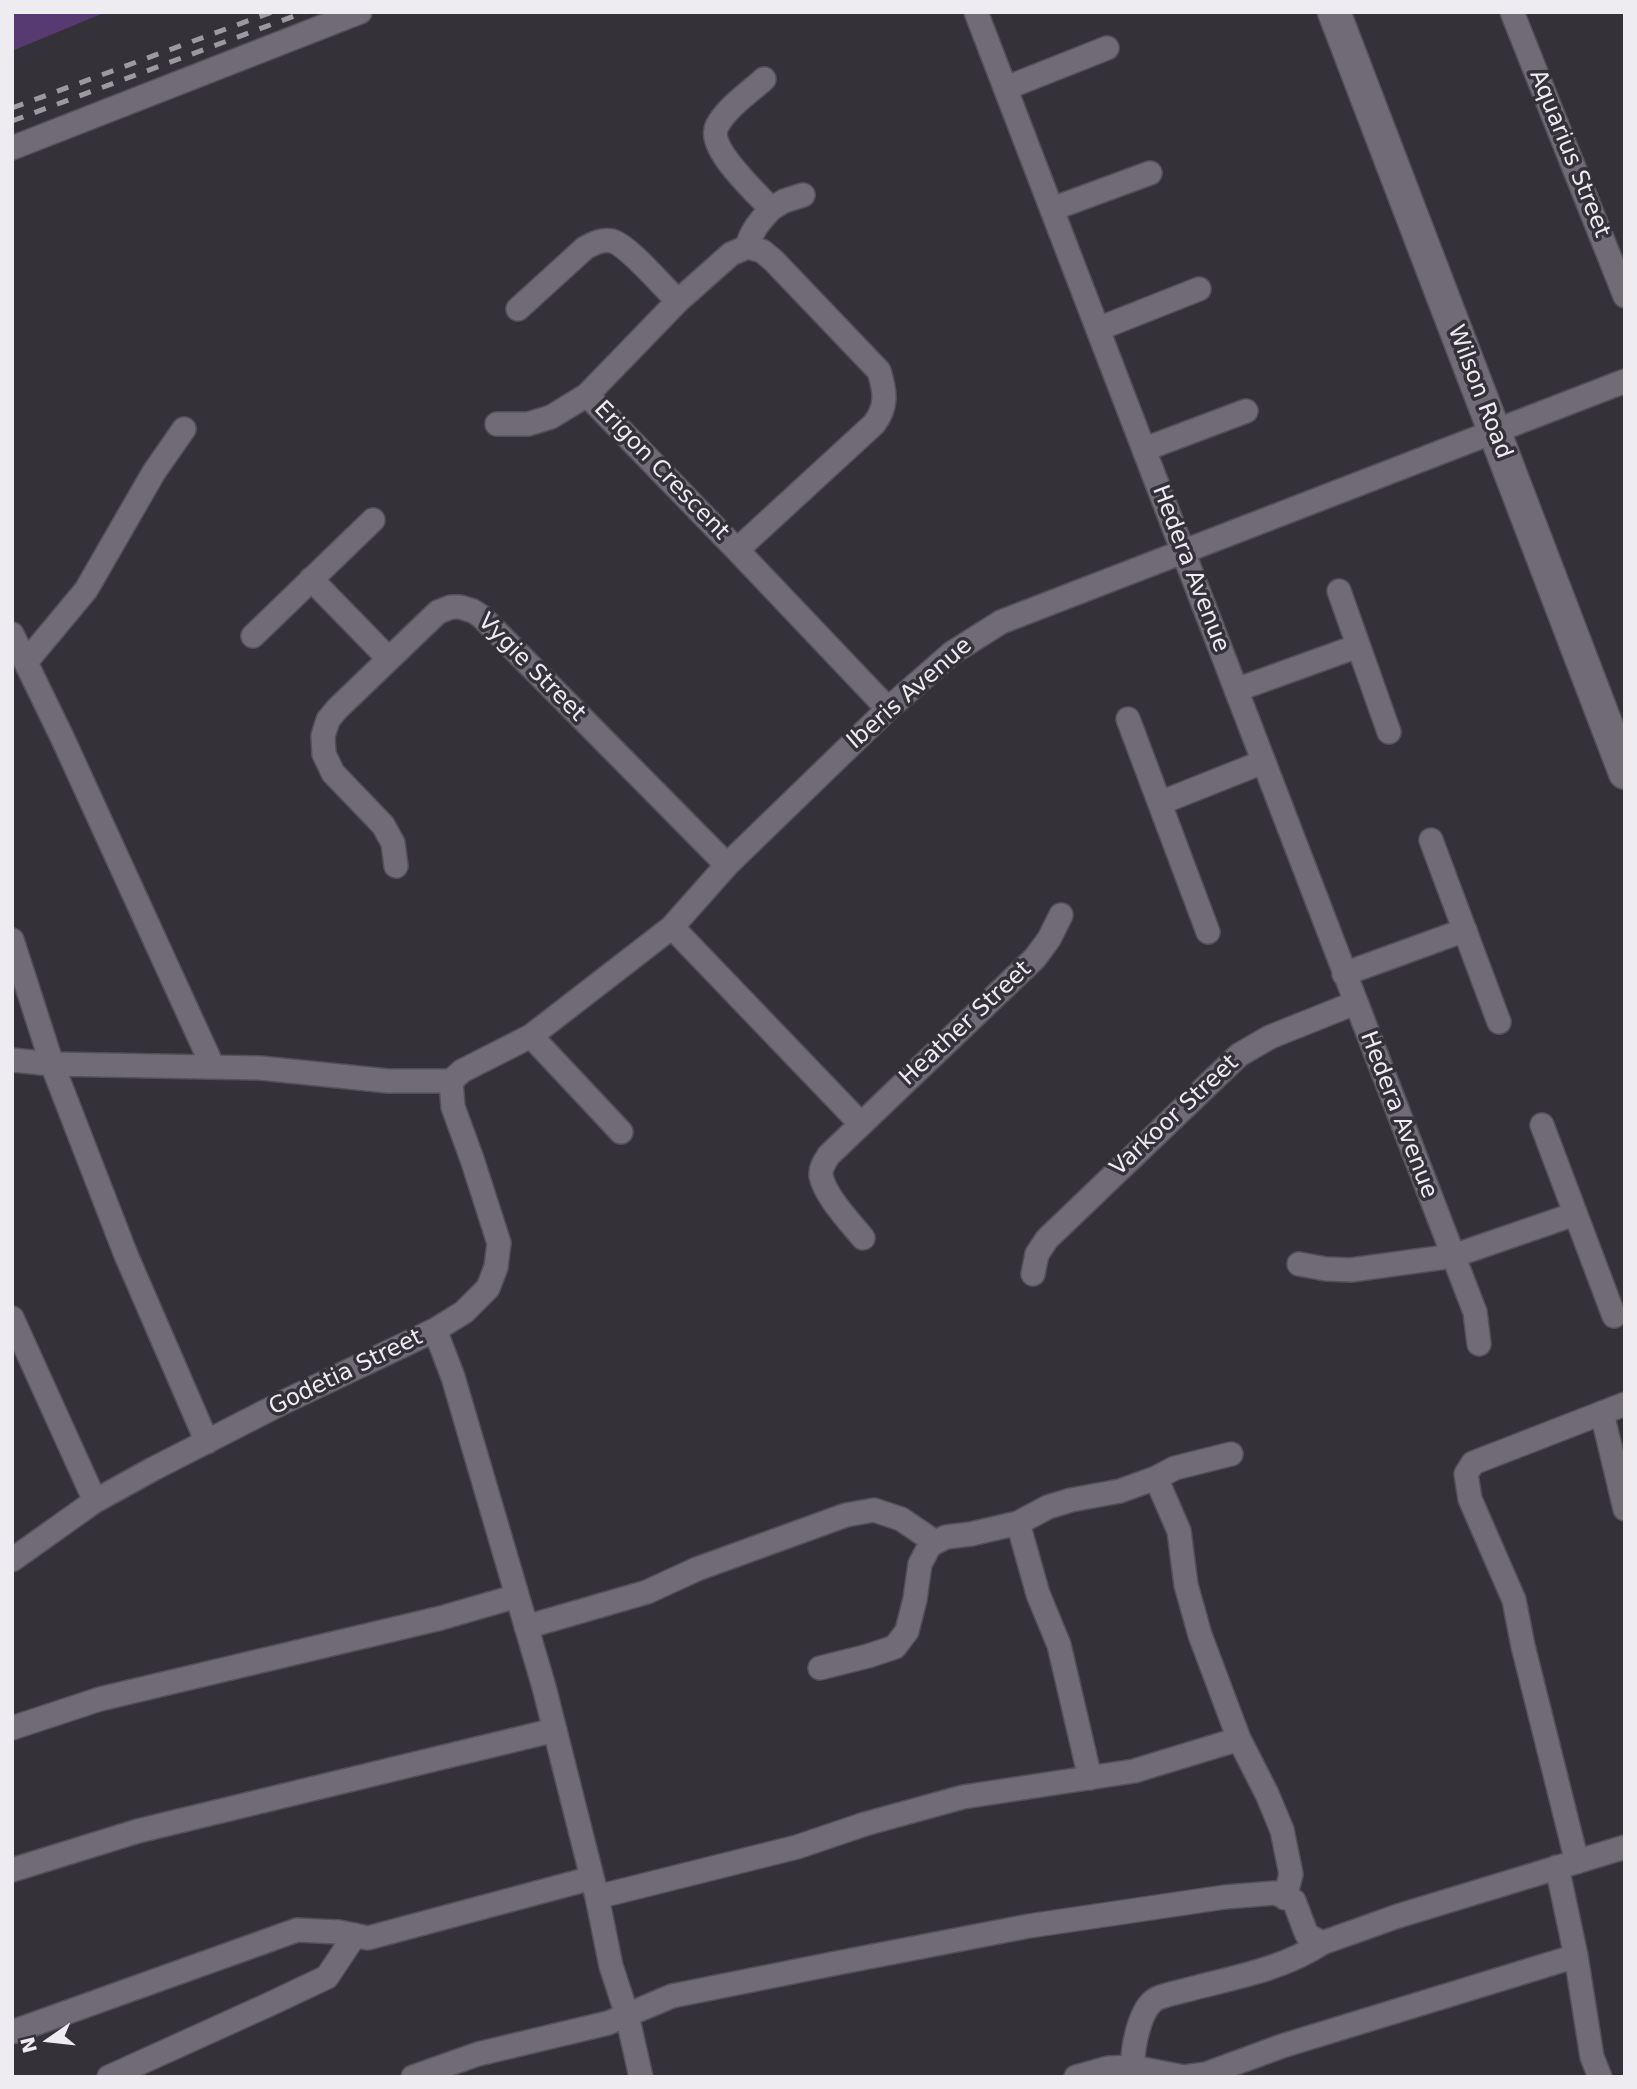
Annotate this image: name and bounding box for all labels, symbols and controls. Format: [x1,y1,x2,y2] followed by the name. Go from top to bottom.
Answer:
[1523,66,1615,242] street label: Aquarius Street
[1441,321,1517,463] street label: Wilson Road
[588,396,734,546] street label: Erigon Crescent
[1145,482,1235,656] street label: Hedera Avenue
[471,608,591,728] street label: Vygie Street
[842,632,978,756] street label: Iberis Avenue
[894,956,1038,1092] street label: Heather Street
[1353,1028,1443,1202] street label: Hedera Avenue
[1105,1050,1245,1182] street label: Varkoor Street
[265,1324,427,1422] street label: Godetia Street
[14,2005,84,2075] north arrow
[16,2035,41,2055] text: N

